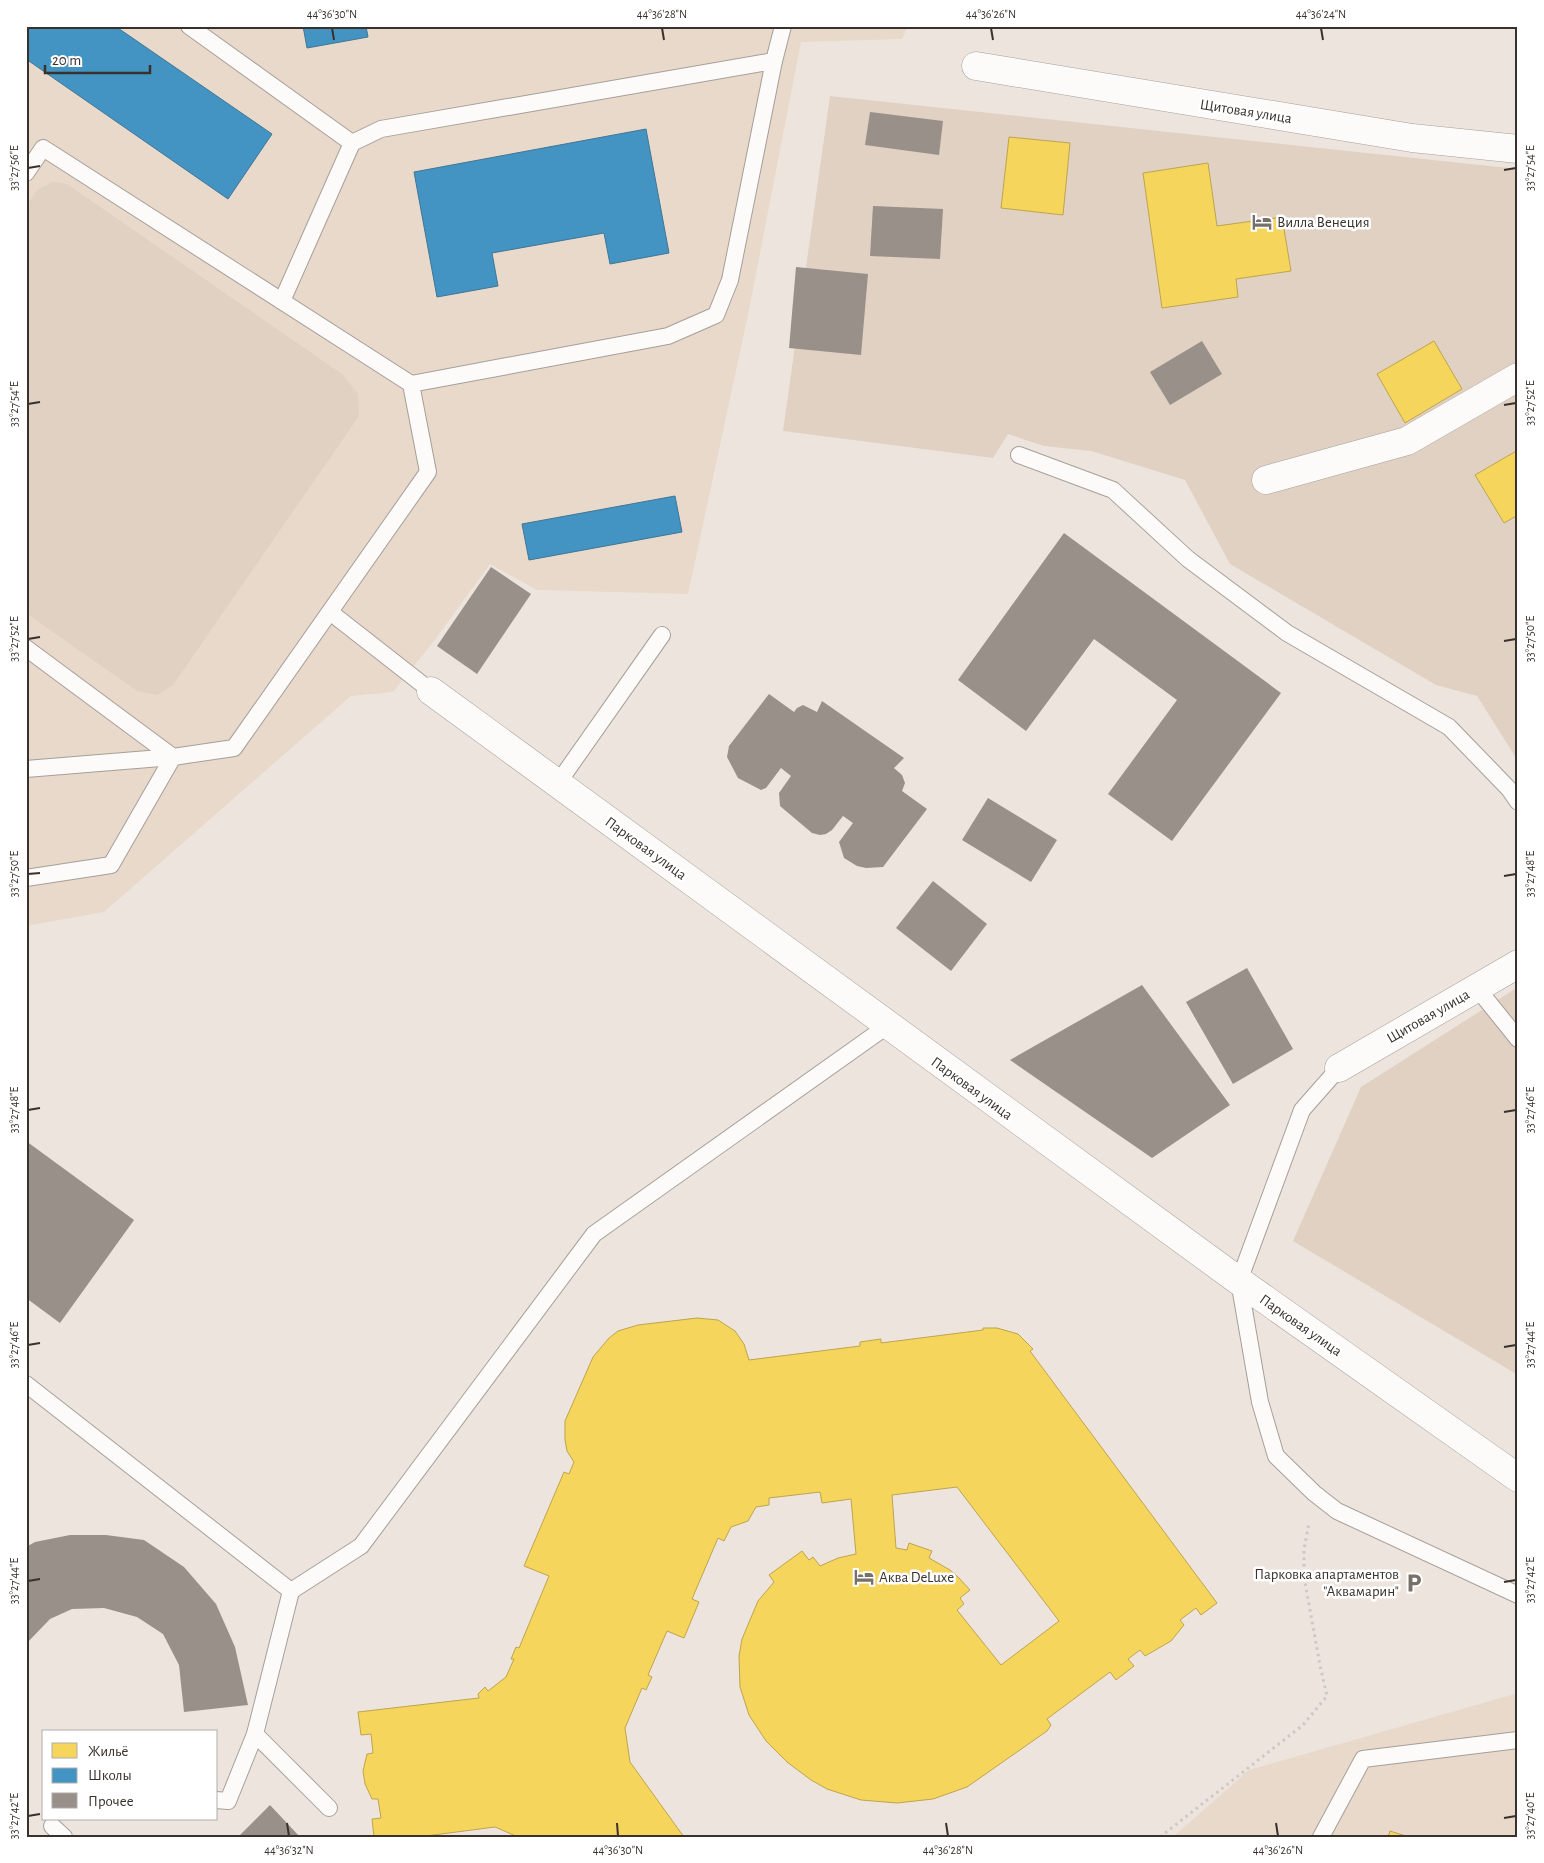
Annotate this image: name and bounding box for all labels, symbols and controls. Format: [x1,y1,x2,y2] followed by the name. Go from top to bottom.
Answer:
[307,8,357,20] text: 44°36'30"N
[637,8,687,20] text: 44°36'28"N
[966,8,1016,20] text: 44°36'26"N
[1296,8,1346,20] text: 44°36'24"N
[45,42,150,74] scale bar
[52,53,81,68] text: 20 m
[1199,97,1293,126] street label: Щитовая улица
[8,145,20,191] text: 33°27'56"E
[1524,145,1536,191] text: 33°27'54"E
[1251,211,1273,233] hotel icon: Вилла Венеция
[1277,215,1369,230] place label: Вилла Венеция
[1524,380,1536,426] text: 33°27'52"E
[8,381,20,427] text: 33°27'54"E
[8,616,20,662] text: 33°27'52"E
[1524,616,1536,662] text: 33°27'50"E
[602,814,689,883] street label: Парковая улица
[8,851,20,897] text: 33°27'50"E
[1524,851,1536,897] text: 33°27'48"E
[1384,987,1472,1046] street label: Щитовая улица
[928,1054,1015,1123] street label: Парковая улица
[8,1087,20,1133] text: 33°27'48"E
[1524,1087,1536,1133] text: 33°27'46"E
[1257,1292,1345,1359] street label: Парковая улица
[8,1322,20,1368] text: 33°27'46"E
[1524,1322,1536,1368] text: 33°27'44"E
[1524,1557,1536,1603] text: 33°27'42"E
[8,1558,20,1604] text: 33°27'44"E
[853,1566,875,1588] hotel icon: Аква DeLuxe
[1254,1567,1399,1599] place label: Парковка апартаментов "Аквамарин"
[879,1570,954,1585] place label: Аква DeLuxe
[1403,1572,1425,1594] parking icon: Парковка апартаментов "Аквамарин"
[42,1730,218,1820] legend
[88,1744,128,1759] text: Жильё
[88,1768,132,1783] text: Школы
[1524,1792,1536,1840] text: 33°27'40"E
[8,1793,20,1839] text: 33°27'42"E
[88,1794,134,1809] text: Прочее
[264,1844,314,1856] text: 44°36'32"N
[593,1844,643,1856] text: 44°36'30"N
[923,1844,973,1856] text: 44°36'28"N
[1253,1844,1303,1856] text: 44°36'26"N

